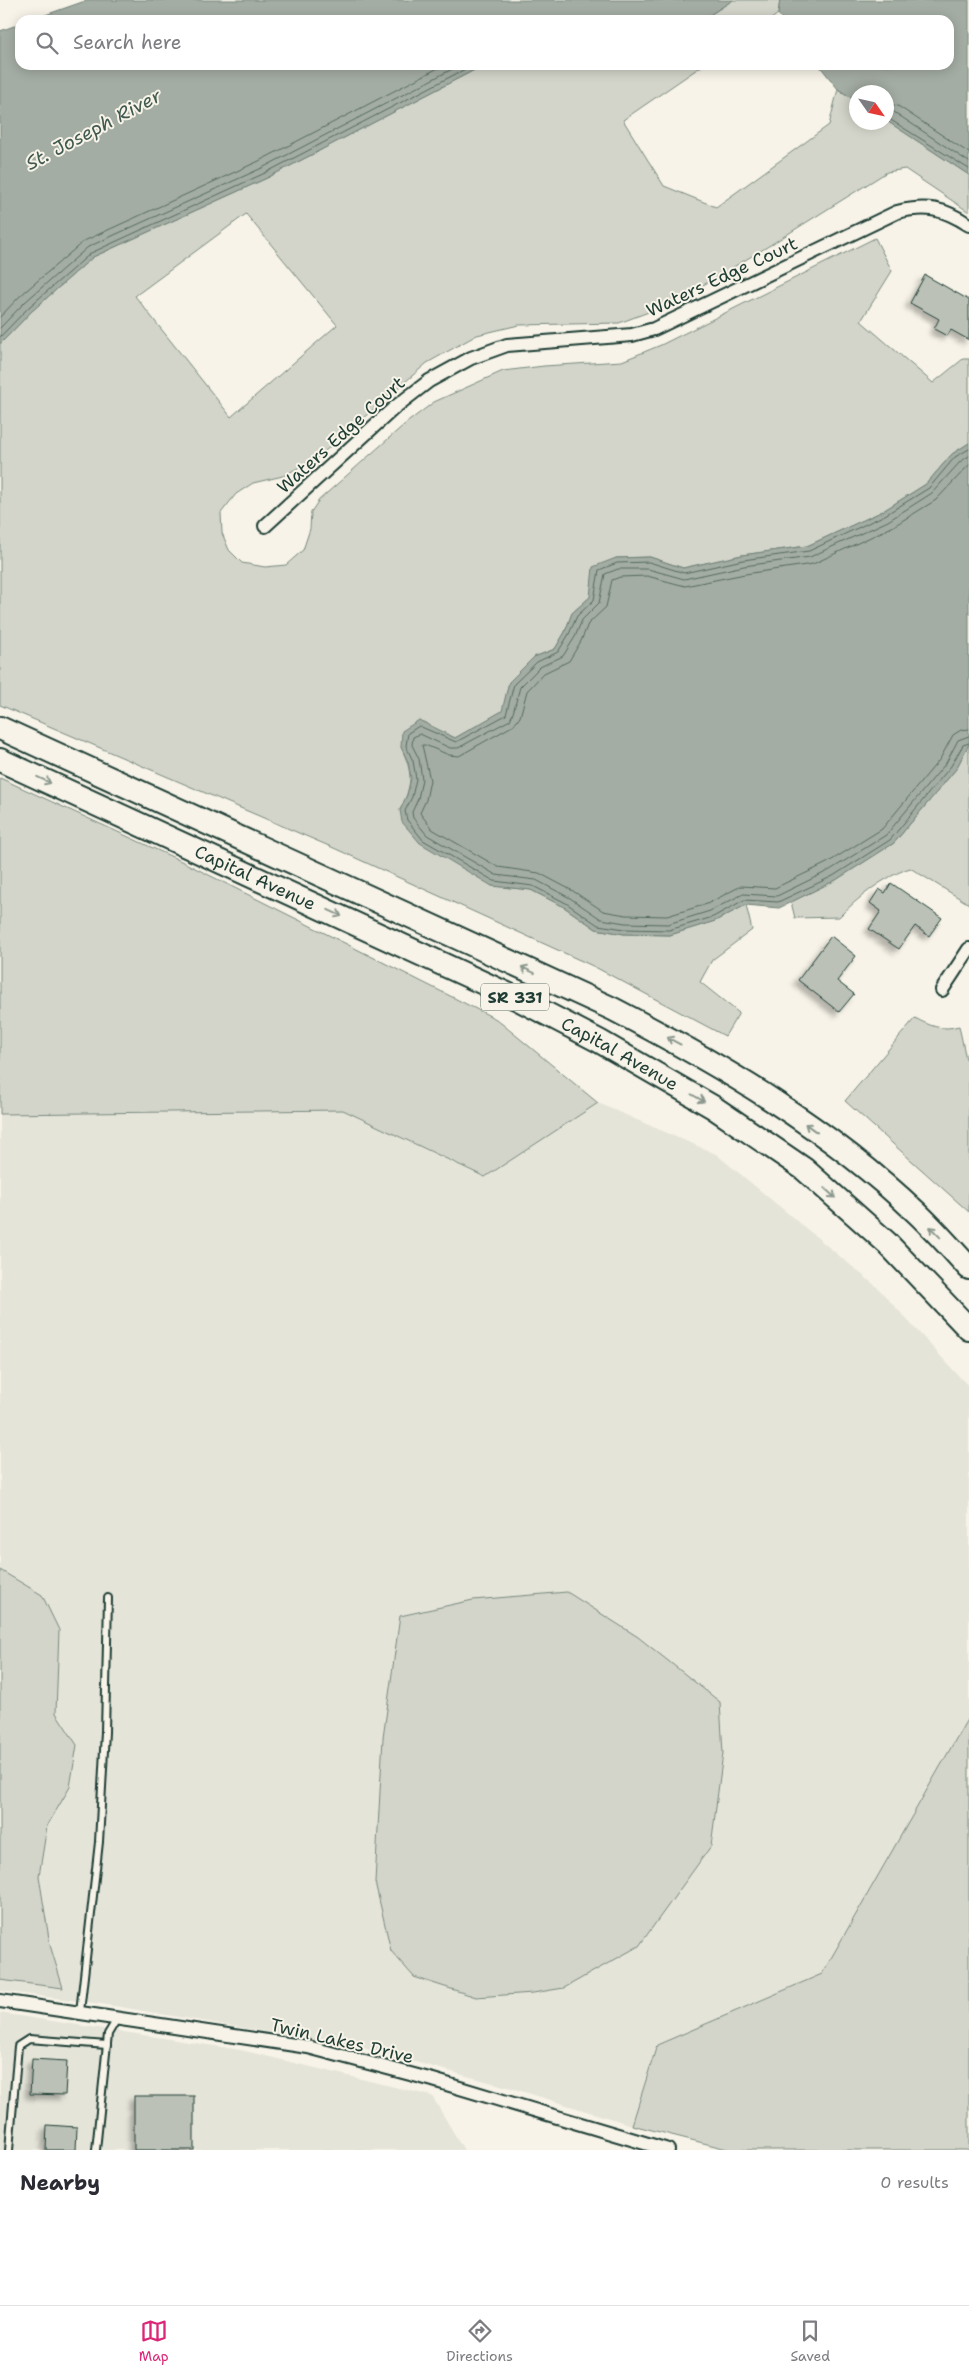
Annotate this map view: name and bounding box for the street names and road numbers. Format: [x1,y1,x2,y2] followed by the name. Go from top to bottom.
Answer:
[643,231,802,323] street label: Waters Edge Court
[272,371,410,499] street label: Waters Edge Court
[191,839,319,916] street label: Capital Avenue
[481,984,549,1010] road number: SR 331
[557,1011,683,1096] street label: Capital Avenue
[268,2013,416,2069] street label: Twin Lakes Drive

